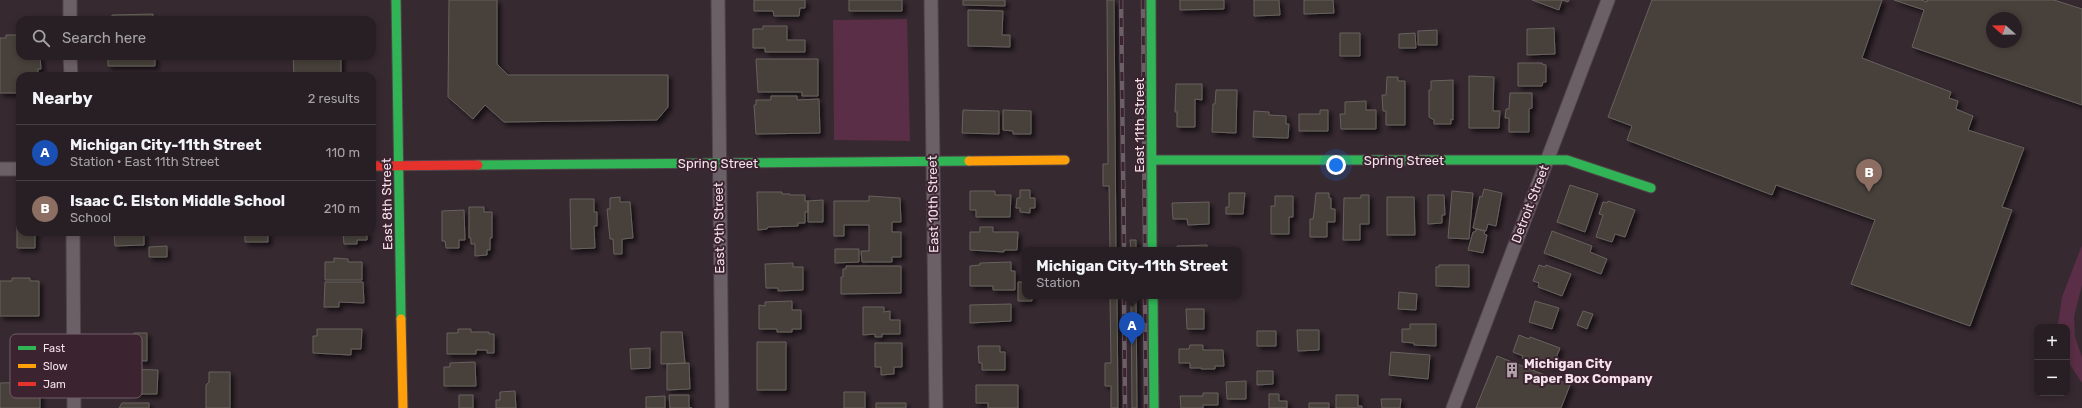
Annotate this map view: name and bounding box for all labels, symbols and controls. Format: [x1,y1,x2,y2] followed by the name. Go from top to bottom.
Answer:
[1986,12,2022,48] north arrow
[16,16,376,60] search box
[30,27,52,49] icon: search
[62,29,146,47] text: Search here
[1132,78,1147,172] street label: East 11th Street
[32,88,93,108] text: Nearby
[308,91,360,106] text: 2 results
[70,136,261,154] text: Michigan City-11th Street
[40,145,50,160] text: A
[326,145,360,160] text: 110 m
[1364,153,1444,169] street label: Spring Street
[70,154,219,169] text: Station · East 11th Street
[925,155,941,253] street label: East 10th Street
[1326,155,1346,175] your location
[678,156,758,172] street label: Spring Street
[379,158,395,250] street label: East 8th Street
[1856,159,1882,192] pin: B
[1508,163,1552,245] street label: Detroit Street
[711,182,727,274] street label: East 9th Street
[70,192,285,210] text: Isaac C. Elston Middle School
[40,201,50,216] text: B
[324,201,360,216] text: 210 m
[70,210,111,225] text: School
[1022,247,1242,299] popup
[1036,257,1228,275] text: Michigan City-11th Street
[1036,275,1080,290] text: Station
[1119,312,1145,345] pin: A
[2034,324,2070,396] map controls
[2034,324,2070,360] button: +
[10,334,142,398] legend
[43,342,66,355] text: Fast
[1524,356,1653,386] place label: Michigan City Paper Box Company
[43,360,68,373] text: Slow
[2034,360,2070,396] button: −
[1503,361,1521,379] building icon: Michigan City Paper Box Company
[43,378,66,391] text: Jam

